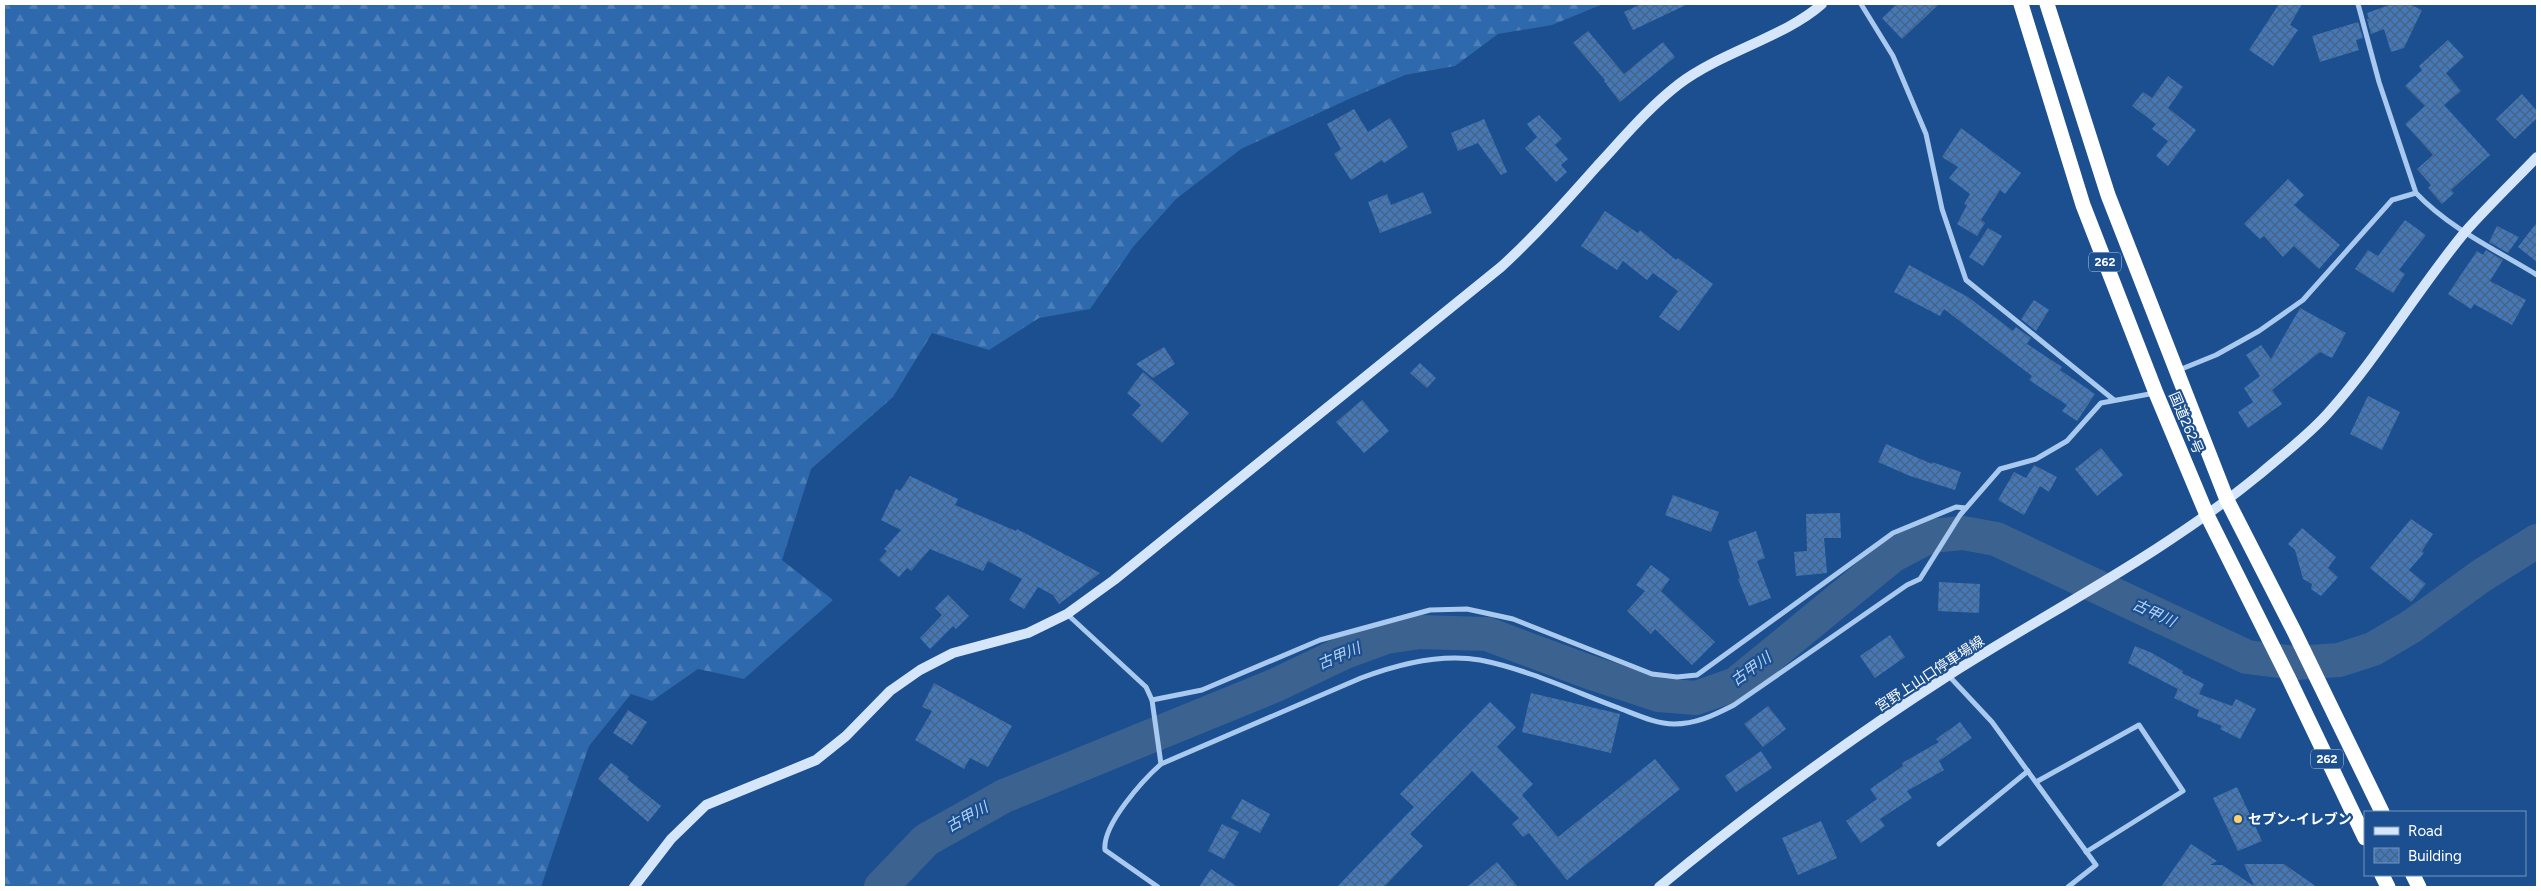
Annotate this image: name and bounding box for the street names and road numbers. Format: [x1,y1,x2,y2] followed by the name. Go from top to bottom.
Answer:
[2089,252,2121,272] road number: 262
[2165,389,2207,457] street label: 国道262号
[1873,633,1987,715] street label: 宮野上山口停車場線
[2311,750,2343,769] road number: 262

